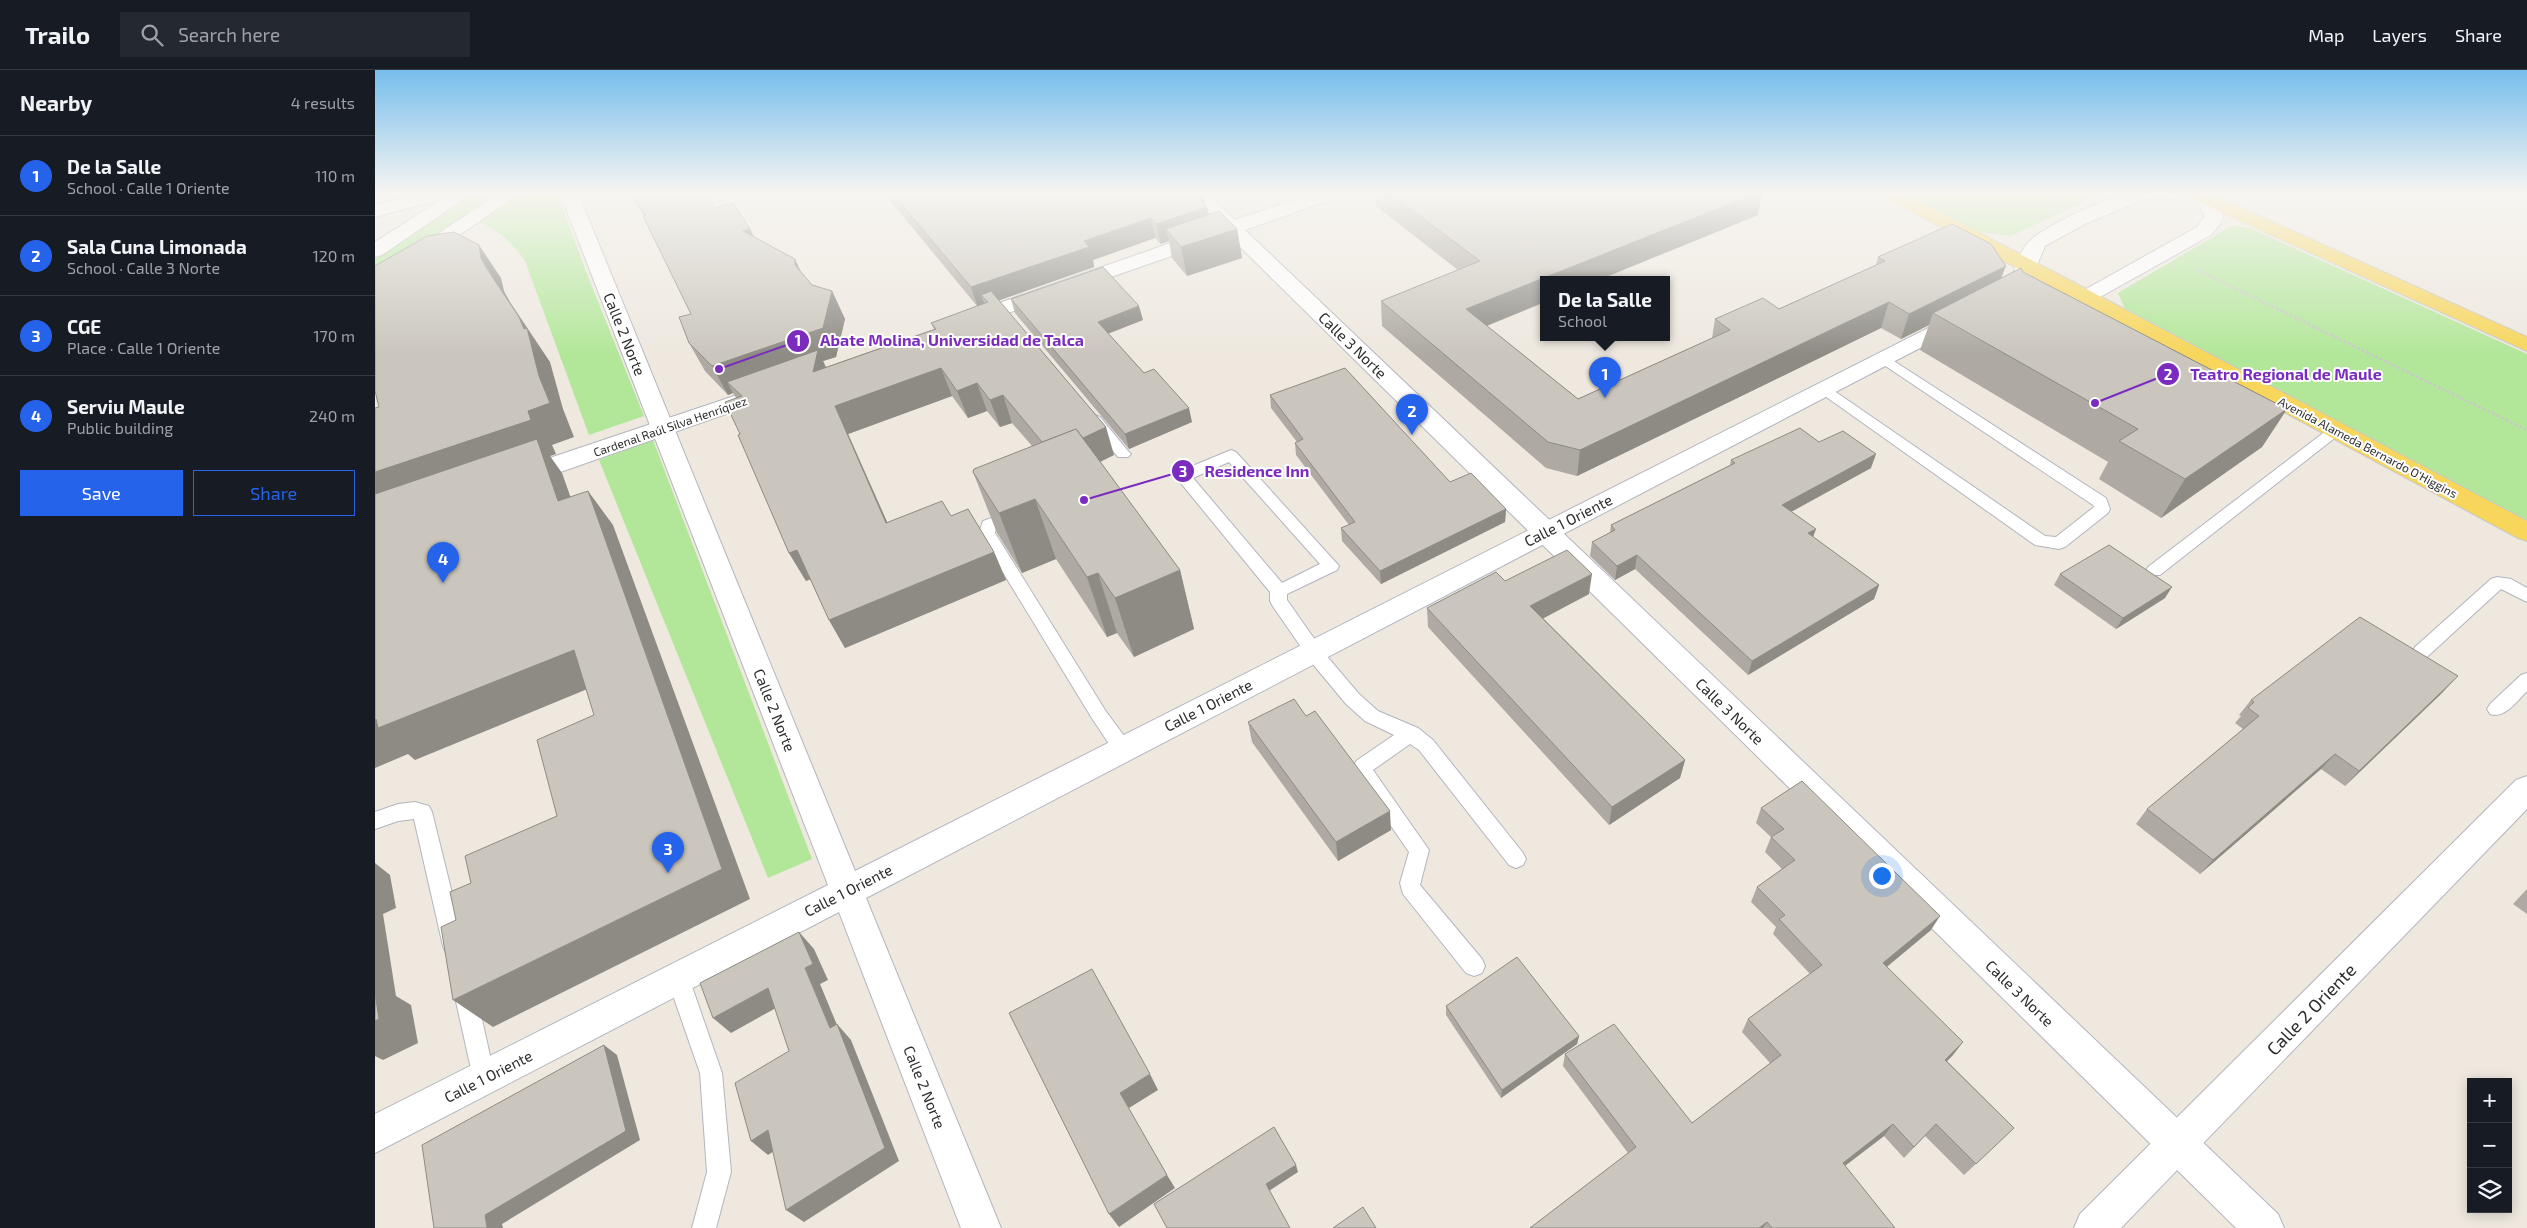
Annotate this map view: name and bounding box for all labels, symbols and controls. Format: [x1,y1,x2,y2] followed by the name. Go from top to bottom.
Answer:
[120,12,470,57] search box
[25,20,90,49] text: Trailo
[138,21,166,49] icon: search
[178,23,280,46] text: Search here
[2308,24,2344,46] text: Map
[2372,24,2427,46] text: Layers
[2455,24,2502,46] text: Share
[20,90,92,115] text: Nearby
[291,93,355,112] text: 4 results
[67,155,161,178] text: De la Salle
[33,166,39,185] text: 1
[315,166,355,185] text: 110 m
[67,178,230,197] text: School · Calle 1 Oriente
[67,235,247,258] text: Sala Cuna Limonada
[31,246,41,265] text: 2
[312,246,355,265] text: 120 m
[67,258,220,277] text: School · Calle 3 Norte
[1540,276,1670,341] popup
[1558,288,1652,311] text: De la Salle
[600,290,650,378] street label: Calle 2 Norte
[1315,308,1391,382] street label: Calle 3 Norte
[1558,311,1607,330] text: School
[67,315,101,338] text: CGE
[785,325,1094,356] callout: Abate Molina, Universidad de Talca
[31,326,41,345] text: 3
[313,326,355,345] text: 170 m
[820,330,1084,349] text: Abate Molina, Universidad de Talca
[795,331,801,349] text: 1
[67,338,220,357] text: Place · Calle 1 Oriente
[1589,357,1621,398] pin: 1
[2155,359,2392,390] callout: Teatro Regional de Maule
[2190,364,2382,383] text: Teatro Regional de Maule
[2164,365,2173,383] text: 2
[591,393,749,459] street label: Cardenal Raúl Silva Henríquez
[1396,394,1428,435] pin: 2
[2276,394,2460,500] street label: Avenida Alameda Bernardo O'Higgins
[67,395,185,418] text: Serviu Maule
[31,406,41,425] text: 4
[309,406,355,425] text: 240 m
[67,418,173,437] text: Public building
[1170,456,1320,487] callout: Residence Inn
[1205,461,1309,480] text: Residence Inn
[1179,462,1187,480] text: 3
[20,470,183,516] button: Save
[193,470,355,516] button: Share
[1521,490,1615,550] street label: Calle 1 Oriente
[427,542,459,583] pin: 4
[750,666,800,754] street label: Calle 2 Norte
[1692,674,1768,748] street label: Calle 3 Norte
[1161,675,1255,735] street label: Calle 1 Oriente
[652,832,684,873] pin: 3
[801,860,895,920] street label: Calle 1 Oriente
[1869,863,1895,889] your location
[1982,956,2058,1030] street label: Calle 3 Norte
[2262,959,2360,1059] street label: Calle 2 Oriente
[900,1043,950,1131] street label: Calle 2 Norte
[441,1046,535,1106] street label: Calle 1 Oriente
[2467,1078,2512,1213] map controls
[2467,1078,2512,1123] button: +
[2467,1123,2512,1168] button: −
[2467,1168,2512,1213] button: layers

